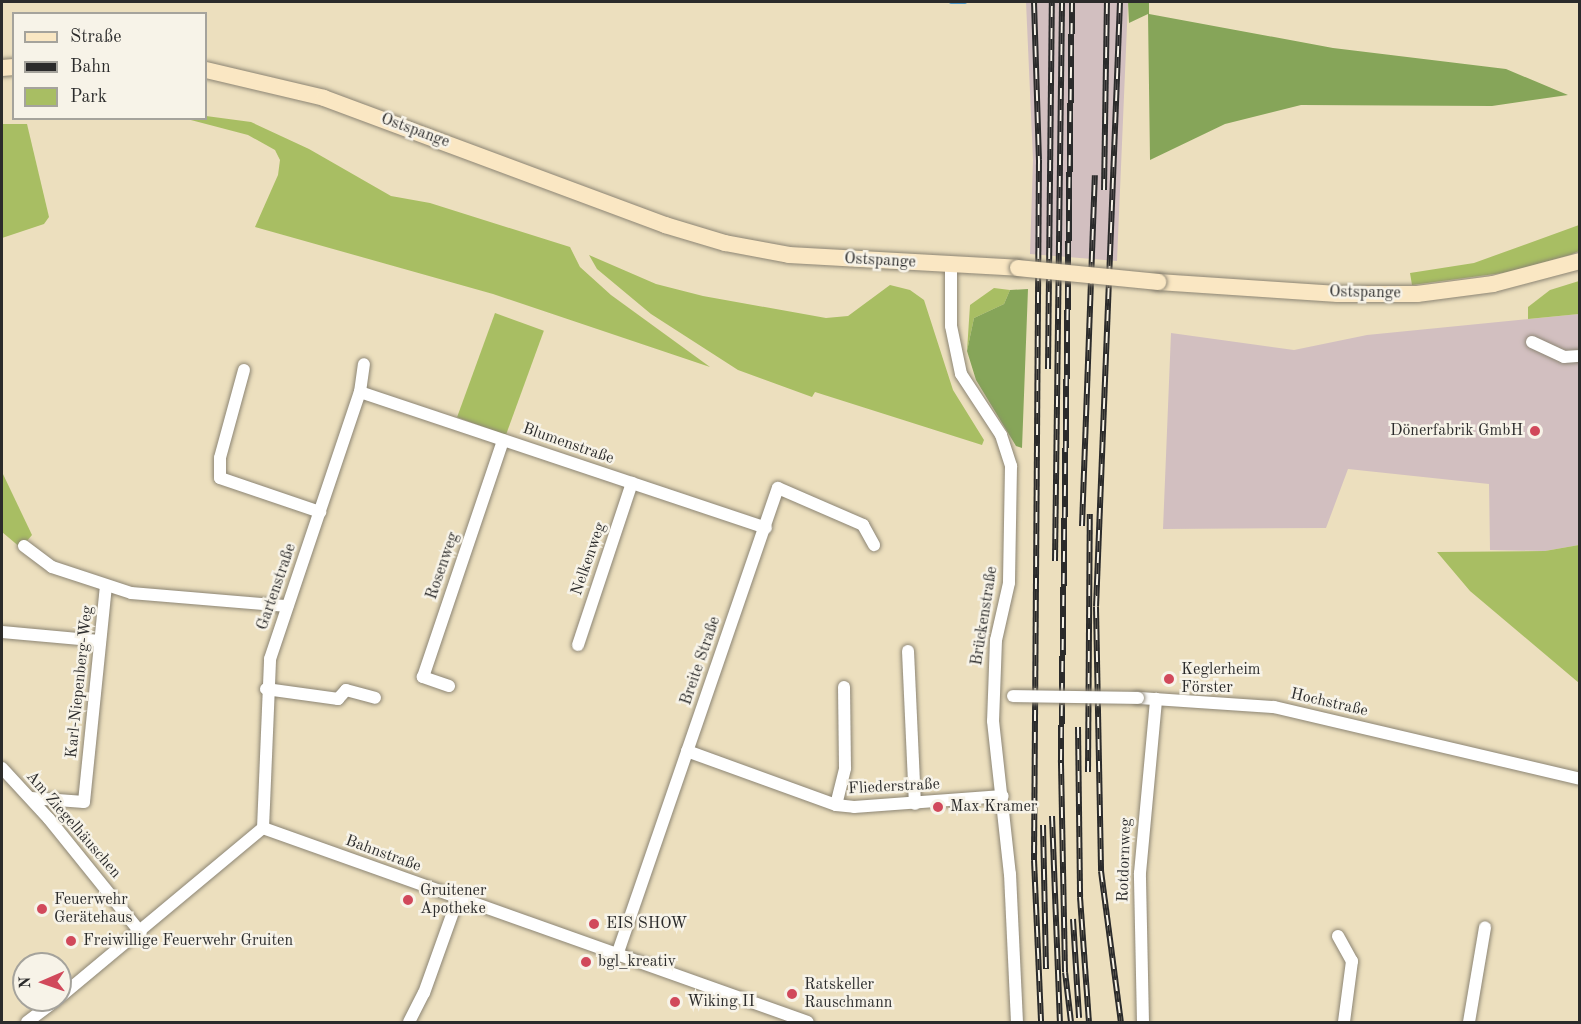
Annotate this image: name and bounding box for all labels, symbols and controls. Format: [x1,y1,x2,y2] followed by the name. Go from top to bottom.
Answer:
[12,12,207,120] legend
[70,28,121,46] text: Straße
[70,58,111,76] text: Bahn
[70,88,107,106] text: Park
[378,110,452,152] street label: Ostspange
[844,250,916,272] street label: Ostspange
[1329,283,1401,303] street label: Ostspange
[520,419,616,469] street label: Blumenstraße
[1390,421,1523,441] place label: Dönerfabrik GmbH
[1528,424,1542,438] marker: Dönerfabrik GmbH
[568,520,610,598] street label: Nelkenweg
[423,530,463,602] street label: Rosenweg
[253,541,301,633] street label: Gartenstraße
[968,565,1002,667] street label: Brückenstraße
[62,605,98,759] street label: Karl-Niepenberg-Weg
[677,614,725,708] street label: Breite Straße
[1181,660,1260,698] place label: Keglerheim Förster
[1162,672,1176,686] marker: Keglerheim Förster
[1288,685,1370,721] street label: Hochstraße
[21,768,125,882] street label: Am Ziegelhäuschen
[848,775,940,799] street label: Fliederstraße
[950,797,1037,817] place label: Max Kramer
[931,800,945,814] marker: Max Kramer
[1114,818,1136,902] street label: Rotdornweg
[343,831,423,877] street label: Bahnstraße
[420,881,486,919] place label: Gruitener Apotheke
[54,890,132,928] place label: Feuerwehr Gerätehaus
[401,893,415,907] marker: Gruitener Apotheke
[35,902,49,916] marker: Feuerwehr Gerätehaus
[606,914,687,934] place label: EIS SHOW
[587,917,601,931] marker: EIS SHOW
[83,931,293,951] place label: Freiwillige Feuerwehr Gruiten
[64,934,78,948] marker: Freiwillige Feuerwehr Gruiten
[12,952,72,1012] north arrow
[598,952,676,972] place label: bgl_kreativ
[579,955,593,969] marker: bgl_kreativ
[804,975,892,1013] place label: Ratskeller Rauschmann
[18,976,34,989] text: N
[785,987,799,1001] marker: Ratskeller Rauschmann
[687,992,755,1012] place label: Wiking II
[668,995,682,1009] marker: Wiking II

